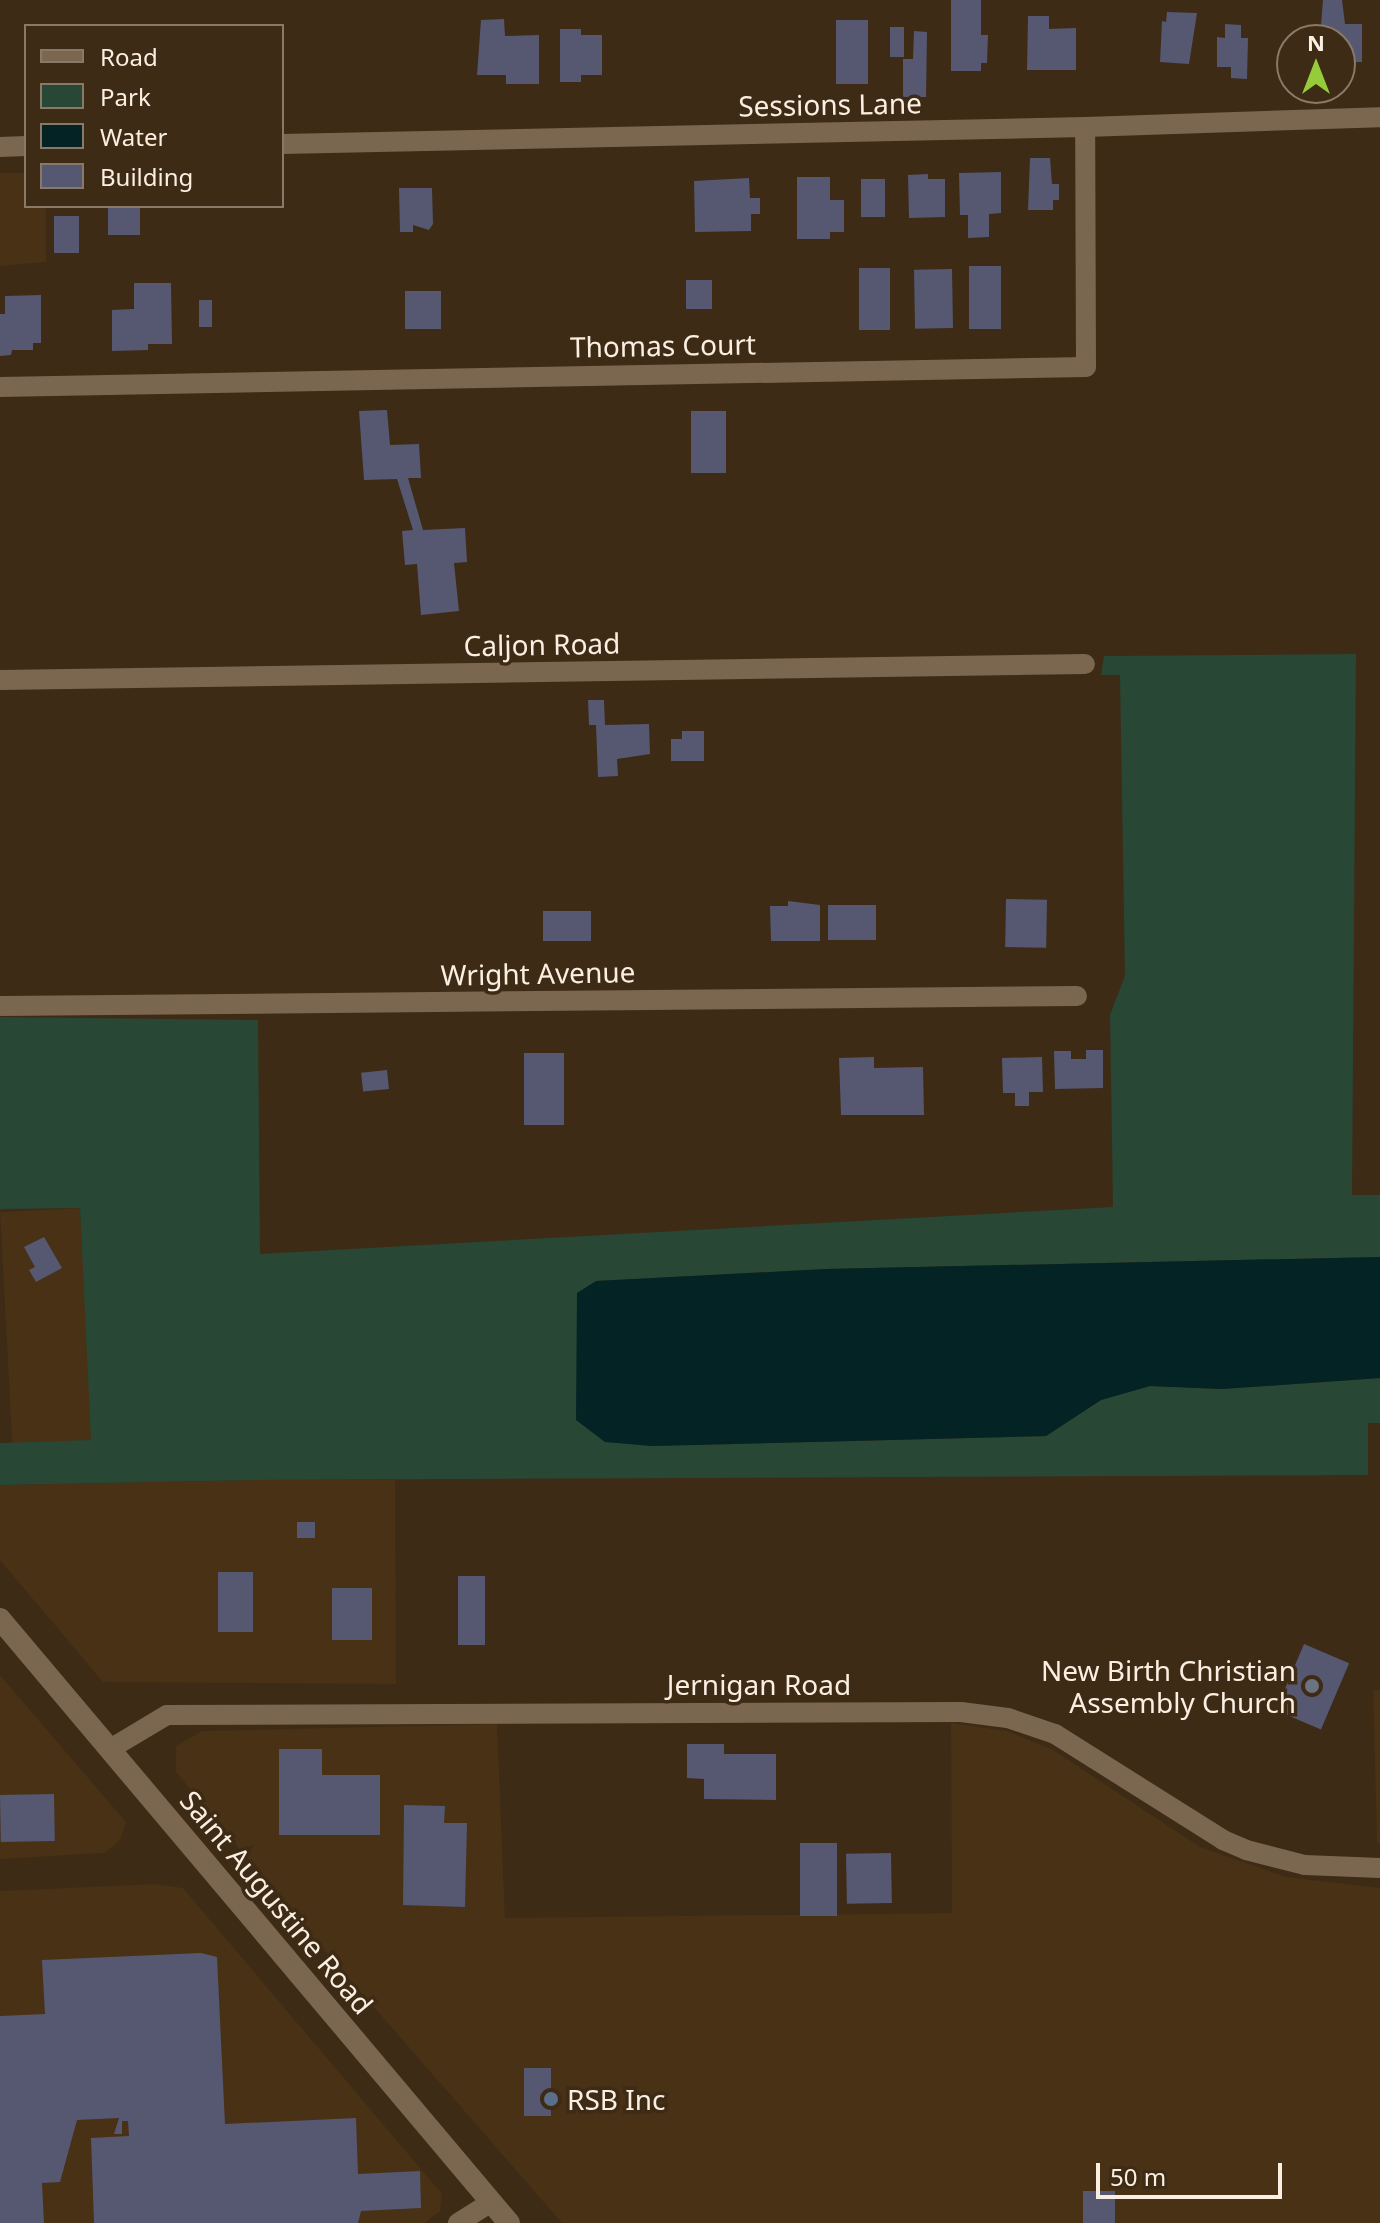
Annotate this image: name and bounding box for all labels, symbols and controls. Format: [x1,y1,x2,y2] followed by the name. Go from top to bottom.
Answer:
[24,24,284,208] legend
[1276,24,1356,104] north arrow
[1307,27,1325,57] text: N
[100,40,158,73] text: Road
[100,80,151,113] text: Park
[738,86,922,122] street label: Sessions Lane
[100,120,167,153] text: Water
[100,160,193,193] text: Building
[570,327,756,363] street label: Thomas Court
[463,626,621,662] street label: Caljon Road
[440,955,636,991] street label: Wright Avenue
[1041,1653,1296,1719] place label: New Birth Christian Assembly Church
[667,1667,851,1701] street label: Jernigan Road
[1303,1677,1321,1695] marker: New Birth Christian Assembly Church
[174,1784,380,2020] street label: Saint Augustine Road
[567,2082,666,2116] place label: RSB Inc
[542,2090,560,2108] marker: RSB Inc
[1100,2147,1286,2197] scale bar
[1110,2160,1166,2193] text: 50 m

